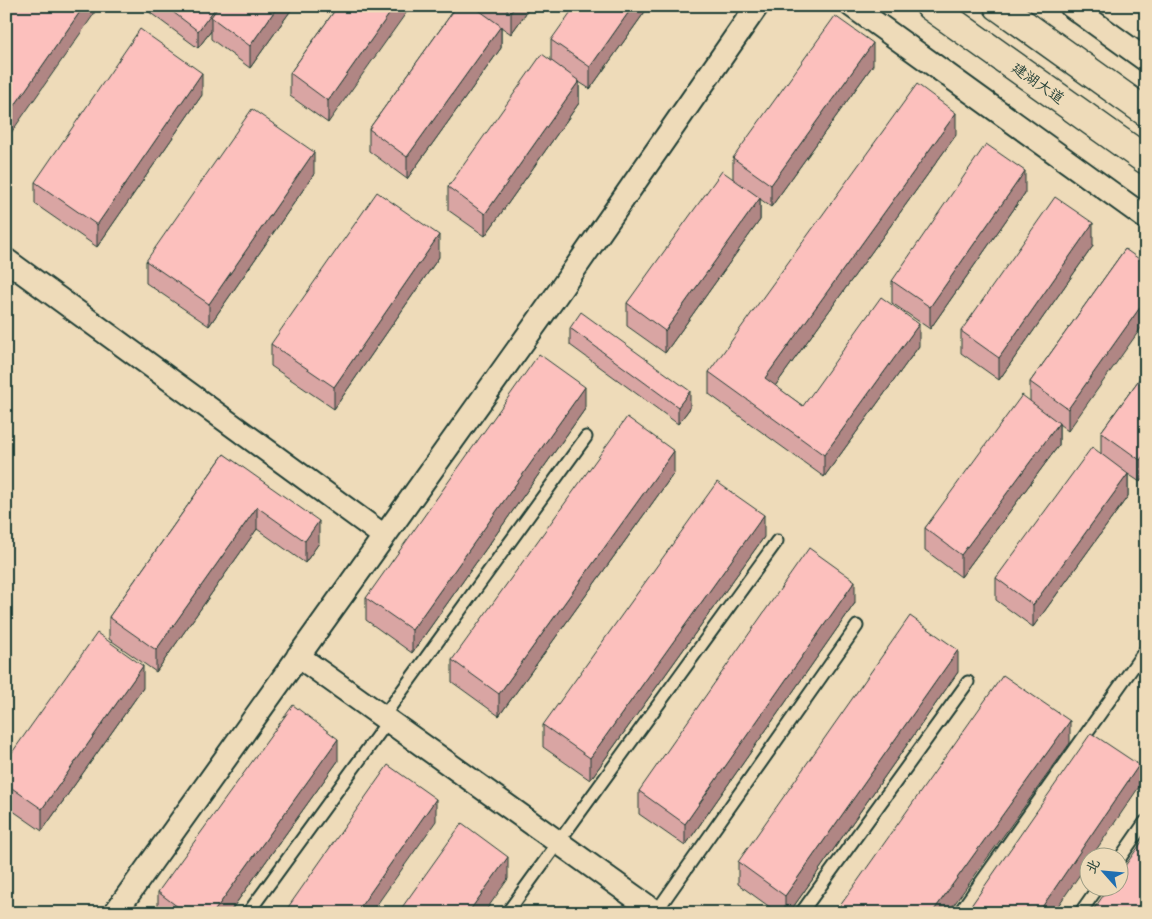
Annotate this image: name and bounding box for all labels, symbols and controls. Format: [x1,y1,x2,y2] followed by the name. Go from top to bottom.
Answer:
[1008,57,1069,108] street label: 建湖大道
[1080,846,1130,896] north arrow
[1080,855,1104,876] text: 北

